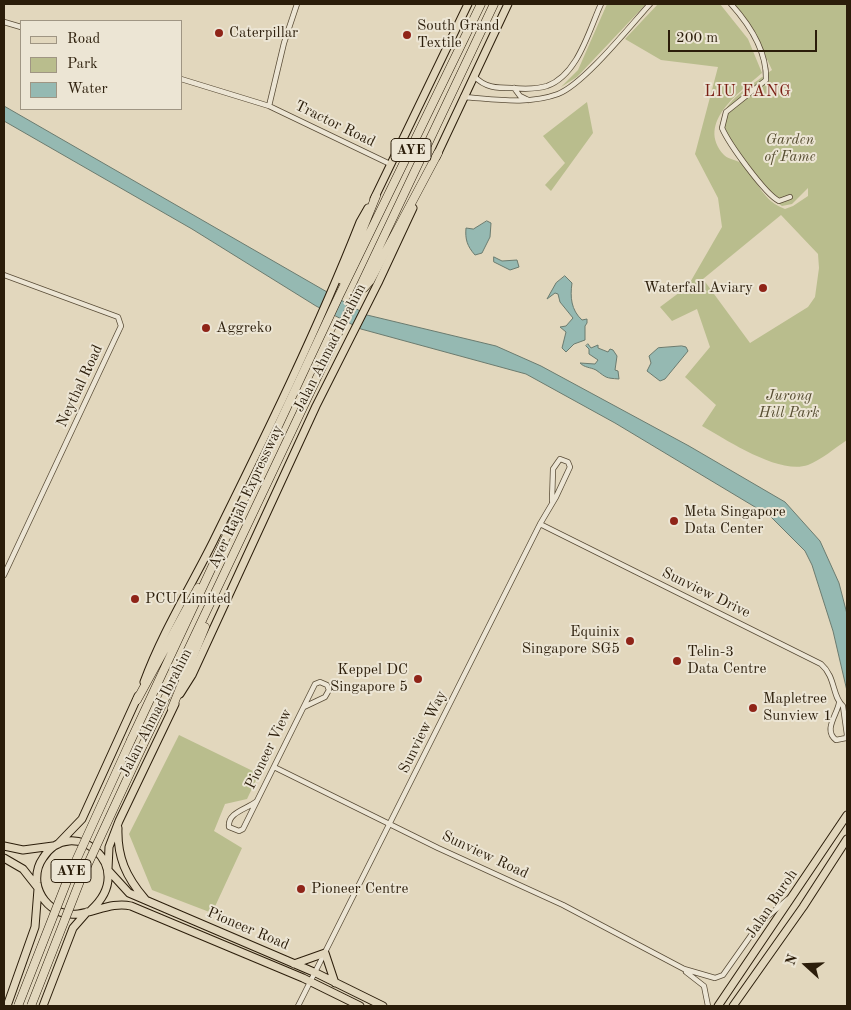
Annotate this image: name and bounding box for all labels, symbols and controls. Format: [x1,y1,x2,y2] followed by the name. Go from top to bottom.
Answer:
[417,17,500,52] place label: South Grand Textile
[20,20,182,110] legend
[671,20,820,52] scale bar
[229,24,298,42] place label: Caterpillar
[213,27,225,39] marker: Caterpillar
[401,29,413,41] marker: South Grand Textile
[676,31,718,46] text: 200 m
[67,32,100,47] text: Road
[67,57,98,72] text: Park
[67,82,108,97] text: Water
[703,82,793,102] district label: LIU FANG
[292,97,378,151] street label: Tractor Road
[764,131,816,166] park label: Garden of Fame
[391,138,431,162] road number: AYE
[644,279,753,297] place label: Waterfall Aviary
[290,281,370,415] street label: Jalan Ahmad Ibrahim
[757,282,769,294] marker: Waterfall Aviary
[216,319,272,337] place label: Aggreko
[200,322,212,334] marker: Aggreko
[53,342,107,430] street label: Neythal Road
[759,387,819,422] park label: Jurong Hill Park
[205,422,287,572] street label: Ayer Rajah Expressway
[684,503,786,538] place label: Meta Singapore Data Center
[668,515,680,527] marker: Meta Singapore Data Center
[659,564,753,622] street label: Sunview Drive
[145,590,231,608] place label: PCU Limited
[129,593,141,605] marker: PCU Limited
[522,623,620,658] place label: Equinix Singapore SG5
[624,635,636,647] marker: Equinix Singapore SG5
[687,643,766,678] place label: Telin-3 Data Centre
[116,646,196,780] street label: Jalan Ahmad Ibrahim
[671,655,683,667] marker: Telin-3 Data Centre
[330,661,408,696] place label: Keppel DC Singapore 5
[412,673,424,685] marker: Keppel DC Singapore 5
[395,688,451,776] street label: Sunview Way
[763,690,832,725] place label: Mapletree Sunview 1
[747,702,759,714] marker: Mapletree Sunview 1
[242,706,296,792] street label: Pioneer View
[439,827,531,883] street label: Sunview Road
[51,859,91,882] road number: AYE
[742,866,802,942] street label: Jalan Buroh
[311,880,408,898] place label: Pioneer Centre
[295,883,307,895] marker: Pioneer Centre
[204,904,292,954] street label: Pioneer Road
[781,940,831,990] north arrow
[783,952,800,967] text: N

